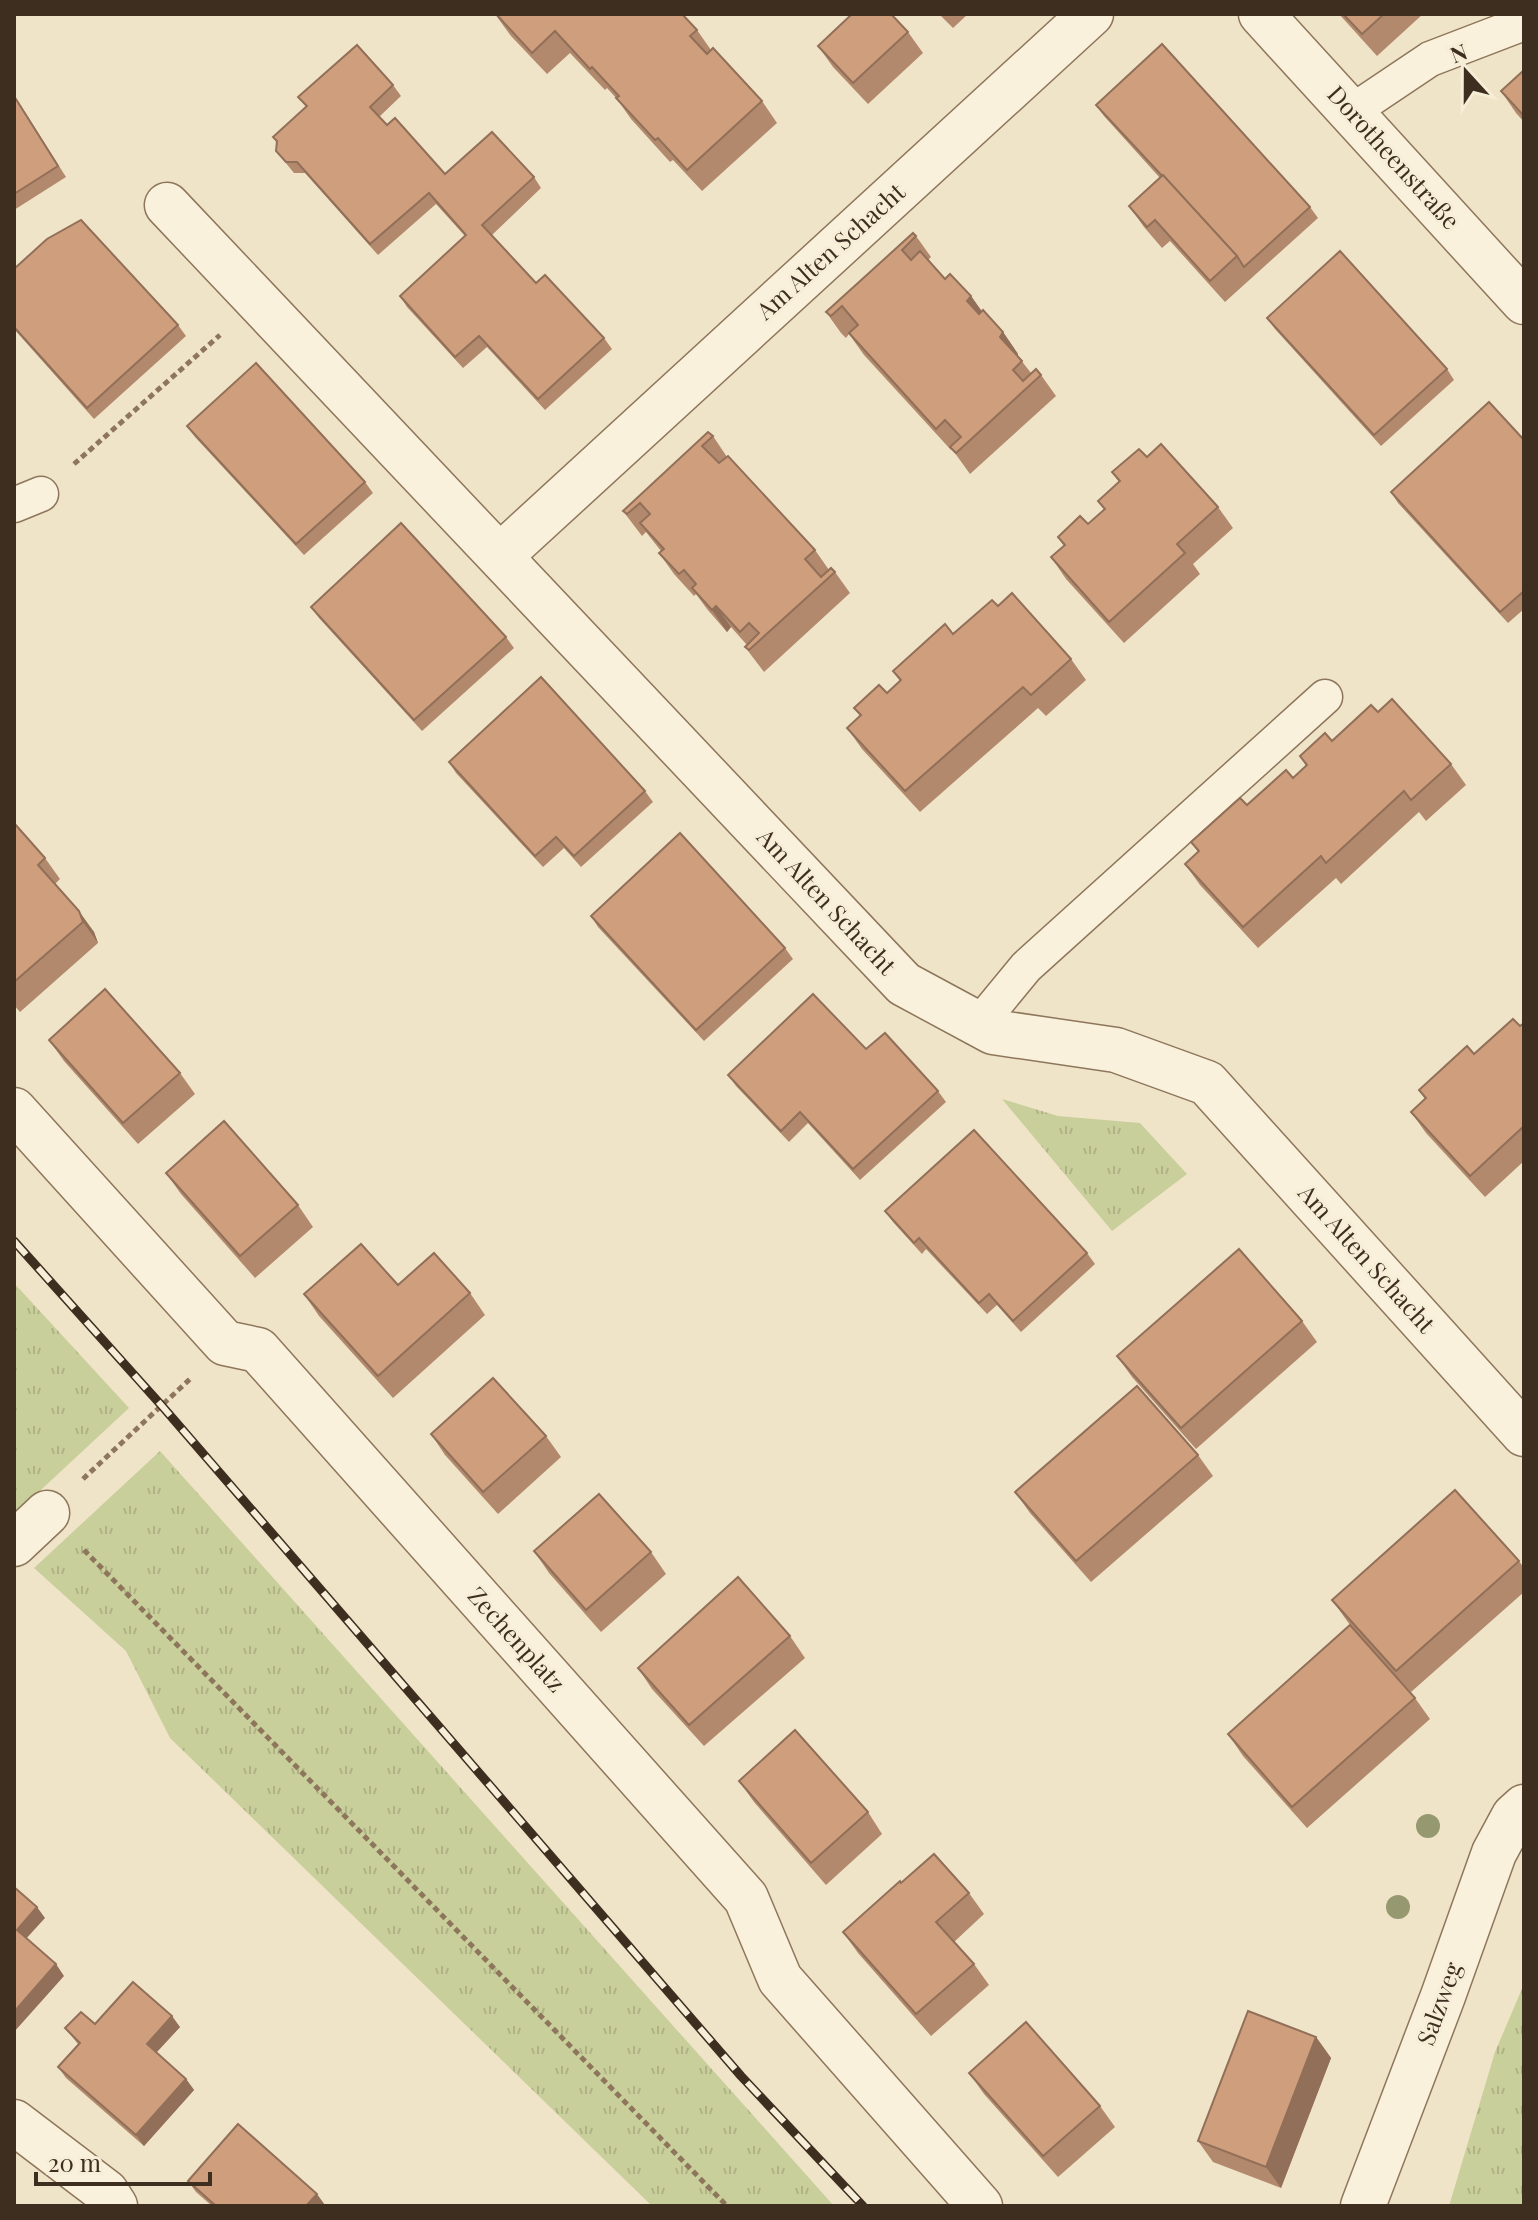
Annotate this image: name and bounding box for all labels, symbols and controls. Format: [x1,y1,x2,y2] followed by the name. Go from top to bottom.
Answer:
[1426,32,1506,112] north arrow
[1446,36,1471,69] text: N
[1321,78,1468,235] street label: Dorotheenstraße
[748,175,911,326] street label: Am Alten Schacht
[750,820,904,981] street label: Am Alten Schacht
[1292,1176,1443,1339] street label: Am Alten Schacht
[462,1579,573,1698] street label: Zechenplatz
[1408,1957,1468,2049] street label: Salzweg
[36,2136,210,2186] scale bar
[48,2146,101,2178] text: 20 m

